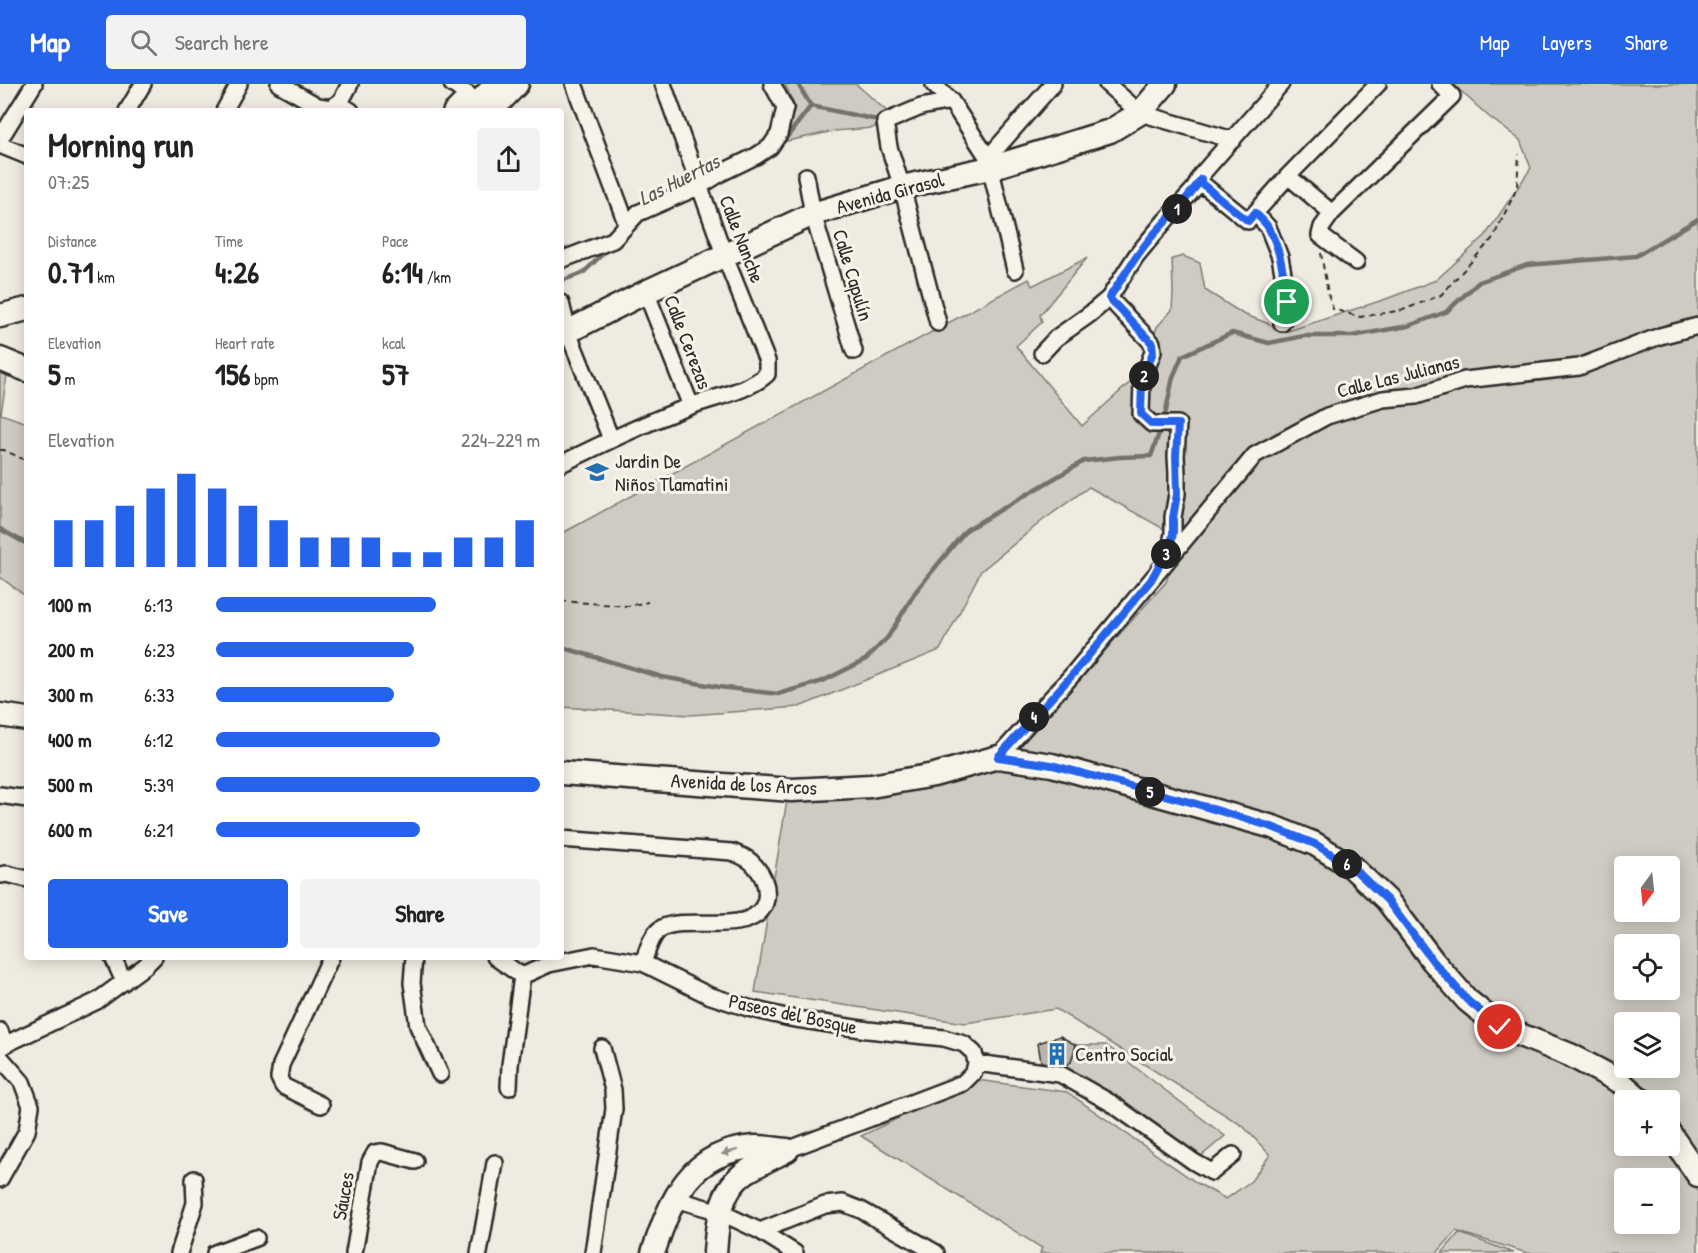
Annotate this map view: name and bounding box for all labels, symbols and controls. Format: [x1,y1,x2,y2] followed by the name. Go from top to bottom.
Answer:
[106,15,526,69] search box
[30,23,70,61] text: Map
[127,26,160,59] icon: search
[175,27,269,57] text: Search here
[1480,28,1509,57] text: Map
[1542,28,1592,57] text: Layers
[1625,28,1668,57] text: Share
[48,123,194,167] text: Morning run
[477,128,540,191] button: share
[633,146,726,212] water label: Las Huertas
[833,165,947,220] street label: Avenida Girasol
[48,168,89,195] text: 07:25
[713,191,772,286] street label: Calle Nanche
[1162,194,1192,224] pin: 1
[1174,198,1180,220] text: 1
[827,226,880,324] street label: Calle Capulín
[48,230,97,252] text: Distance
[215,230,243,252] text: Time
[382,230,409,252] text: Pace
[48,252,94,292] text: 0.71
[215,252,259,292] text: 4:26
[382,252,423,292] text: 6:14
[94,266,115,288] text: km
[423,266,451,288] text: /km
[1261,276,1312,327] pin
[1270,285,1303,318] icon: arrive
[658,291,719,393] street label: Calle Cerezas
[48,332,101,354] text: Elevation
[215,332,275,354] text: Heart rate
[382,332,405,354] text: kcal
[1334,347,1462,404] street label: Calle Las Julianas
[48,354,61,394] text: 5
[215,354,251,394] text: 156
[382,354,410,394] text: 57
[1129,361,1159,391] pin: 2
[1140,365,1148,387] text: 2
[61,368,75,390] text: m
[251,368,279,390] text: bpm
[48,426,114,453] text: Elevation
[461,426,540,453] text: 224–229 m
[615,447,728,497] place label: Jardin De Niños Tlamatini
[584,459,610,485] school or university icon: Jardin De Niños Tlamatini
[1151,539,1181,569] pin: 3
[1162,543,1170,565] text: 3
[48,591,91,618] text: 100 m
[144,591,173,618] text: 6:13
[48,636,93,663] text: 200 m
[144,636,175,663] text: 6:23
[48,681,93,708] text: 300 m
[144,681,175,708] text: 6:33
[1019,702,1049,732] pin: 4
[1031,706,1037,728] text: 4
[48,726,92,753] text: 400 m
[144,726,173,753] text: 6:12
[670,766,818,801] street label: Avenida de los Arcos
[48,771,93,798] text: 500 m
[144,771,173,798] text: 5:39
[1135,777,1165,807] pin: 5
[1147,781,1153,803] text: 5
[48,816,92,843] text: 600 m
[144,816,173,843] text: 6:21
[1332,849,1362,879] pin: 6
[1344,853,1350,875] text: 6
[1614,856,1680,922] north arrow
[1614,856,1680,1234] map controls
[48,879,288,948] button: Save
[300,879,540,948] button: Share
[1614,934,1680,1000] button: locate
[727,987,860,1040] street label: Paseos del Bosque
[1474,1001,1525,1052] pin
[1483,1010,1516,1043] icon: check
[1614,1012,1680,1078] button: layers
[1075,1040,1174,1067] place label: Centro Social
[1044,1041,1070,1067] building icon: Centro Social
[1614,1090,1680,1156] button: +
[720,1148,739,1158] one-way arrow
[1614,1168,1680,1234] button: −
[325,1169,360,1222] street label: Sáuces

